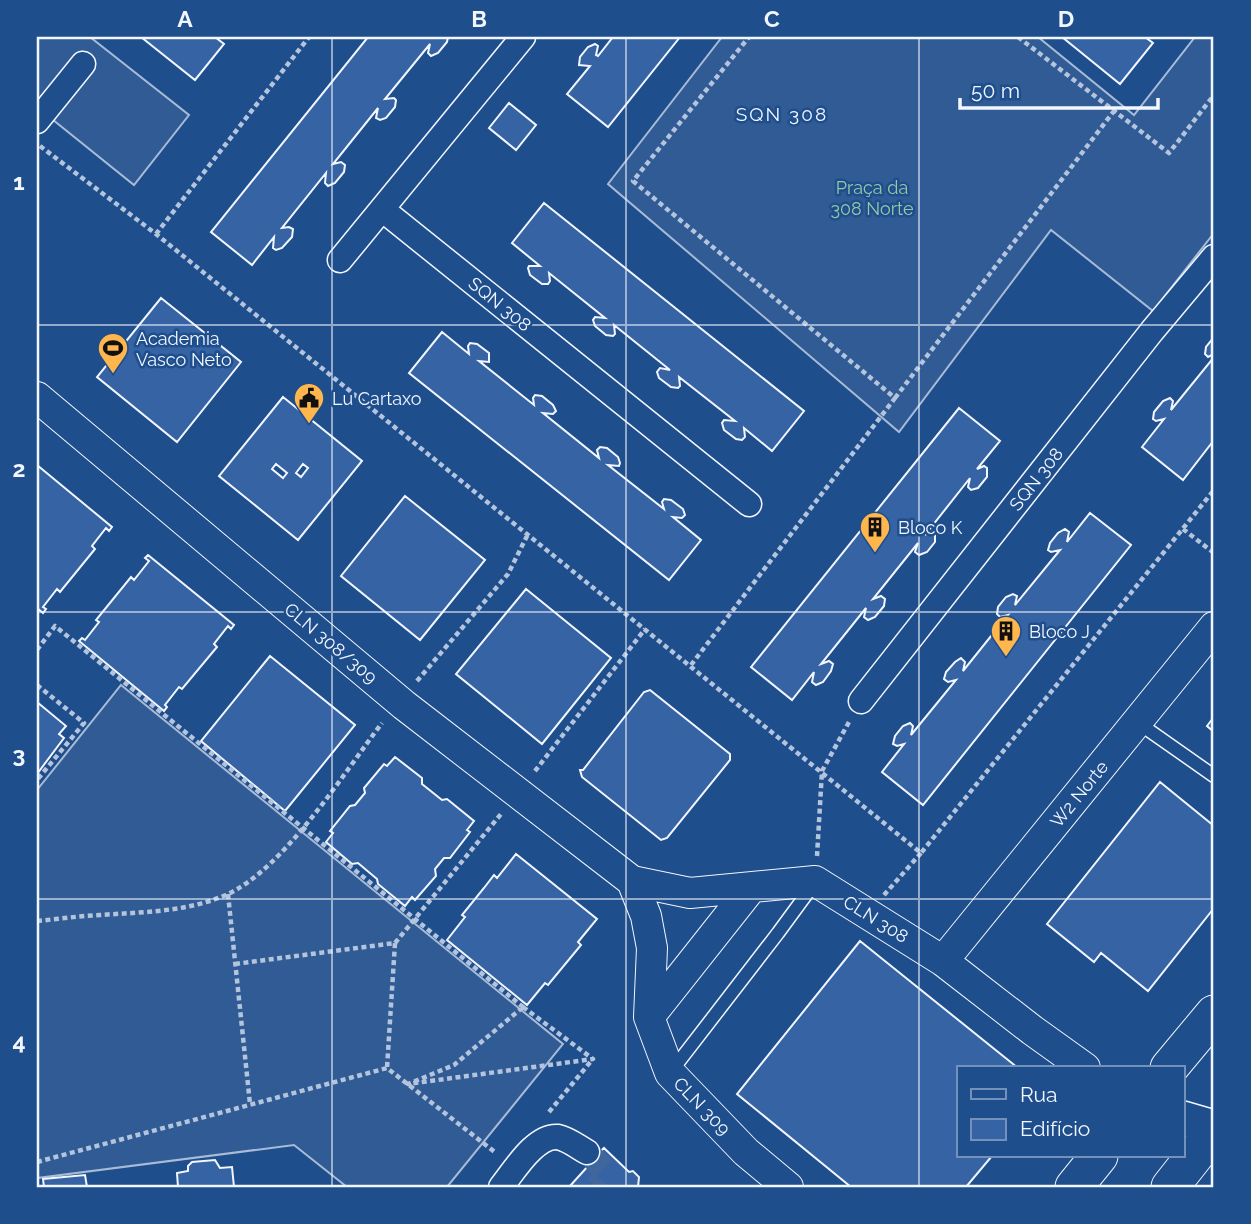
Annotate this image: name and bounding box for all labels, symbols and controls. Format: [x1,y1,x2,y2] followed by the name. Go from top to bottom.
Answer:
[177,5,193,32] text: A
[471,5,487,32] text: B
[764,5,780,32] text: C
[1058,5,1074,32] text: D
[960,66,1158,110] scale bar
[971,78,1020,103] text: 50 m
[736,103,828,125] district label: SQN 308
[13,168,25,195] text: 1
[830,177,914,219] park label: Praça da 308 Norte
[465,272,535,336] street label: SQN 308
[136,328,232,370] place label: Academia Vasco Neto
[96,331,130,375] sports icon: Academia Vasco Neto
[292,381,326,425] public building icon: Lu Cartaxo
[332,388,422,409] place label: Lu Cartaxo
[1005,443,1067,515] street label: SQN 308
[13,455,25,482] text: 2
[858,510,892,554] building icon: Bloco K
[898,517,963,538] place label: Bloco K
[281,598,381,688] street label: CLN 308/309
[989,614,1023,658] building icon: Bloco J
[1029,621,1090,642] place label: Bloco J
[13,741,25,768] text: 3
[1046,756,1112,832] street label: W2 Norte
[840,891,912,947] street label: CLN 308
[12,1028,26,1055] text: 4
[957,1066,1184,1158] legend
[669,1073,735,1139] street label: CLN 309
[1020,1082,1057,1107] text: Rua
[1020,1116,1090,1141] text: Edifício

